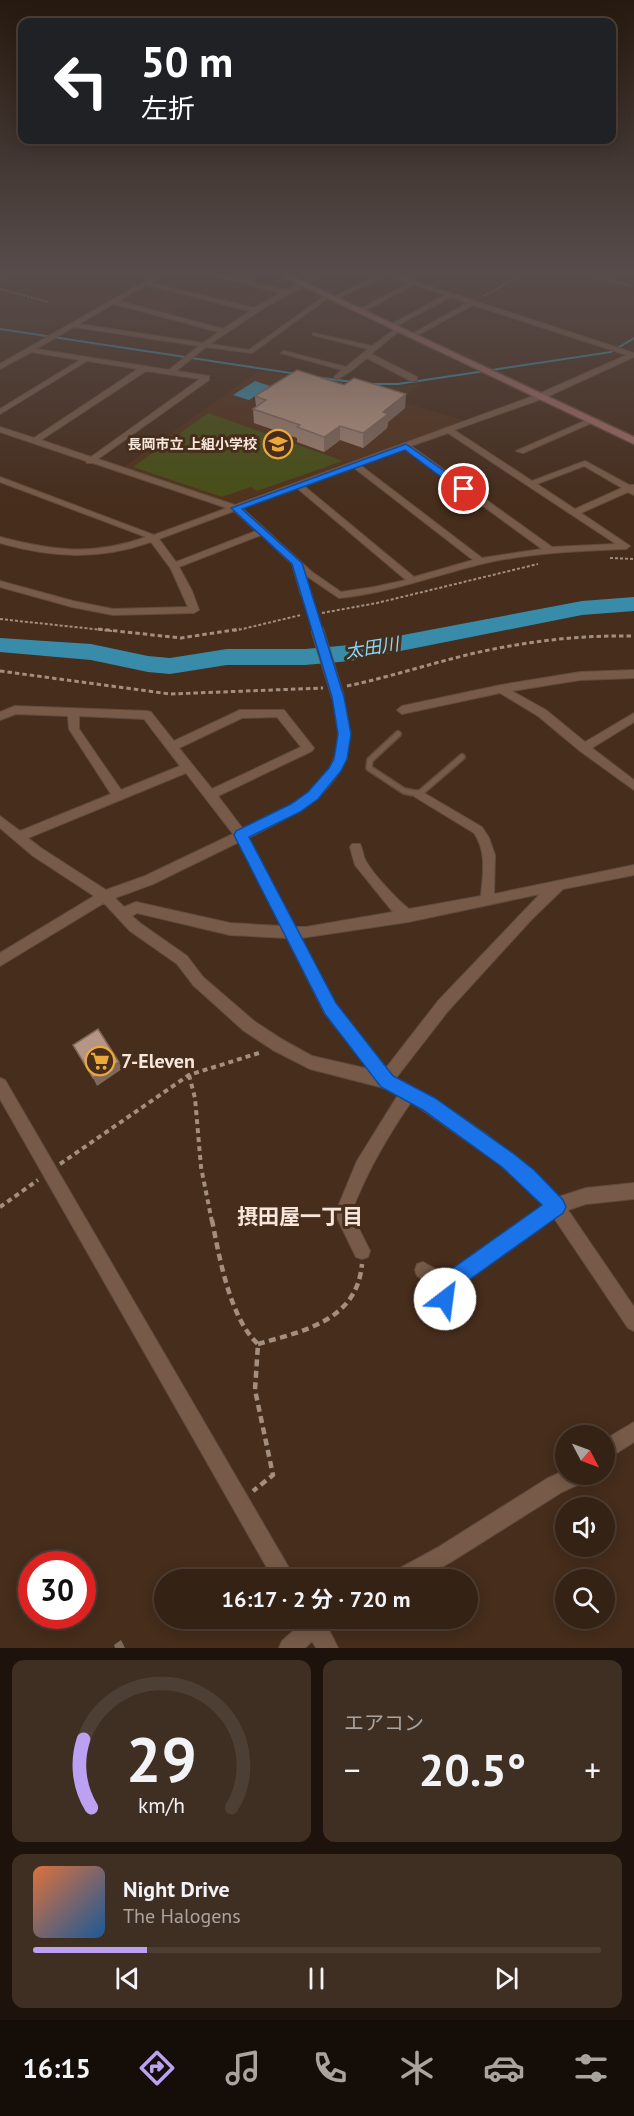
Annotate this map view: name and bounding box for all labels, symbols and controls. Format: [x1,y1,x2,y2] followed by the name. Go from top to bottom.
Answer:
[141,34,233,89] text: 50 m
[42,42,120,120] icon: left
[141,91,195,125] text: 左折
[262,428,294,460] school or university icon: 長岡市立 上組小学校
[127,435,257,453] place label: 長岡市立 上組小学校
[438,463,489,514] pin
[447,472,480,505] icon: arrive
[343,632,402,663] water label: 太田川
[84,1045,116,1077] supermarket icon: 7-Eleven
[121,1048,195,1074] place label: 7-Eleven
[237,1203,363,1230] district label: 摂田屋一丁目
[413,1267,477,1331] position arrow
[555,1425,615,1485] north arrow
[555,1425,615,1629] map controls
[555,1497,615,1557] button: sound
[18,1551,96,1629] speed limit sign: 30
[555,1569,615,1629] button: search
[222,1585,410,1613] text: 16:17 · 2 分 · 720 m
[344,1710,424,1736] text: エアコン
[126,1718,197,1799] text: 29
[419,1740,526,1798] text: 20.5°
[344,1748,361,1791] text: −
[584,1748,601,1791] text: +
[138,1791,185,1819] text: km/h
[123,1875,230,1903] text: Night Drive
[123,1903,241,1929] text: The Halogens
[111,1962,144,1995] icon: previous
[300,1962,333,1995] icon: pause
[490,1962,523,1995] icon: next
[136,2047,178,2089] icon: directions
[222,2047,264,2089] icon: music
[309,2047,351,2089] icon: phone
[396,2047,438,2089] icon: climate
[483,2047,525,2089] icon: car
[570,2047,612,2089] icon: filters
[22,2051,91,2085] text: 16:15

